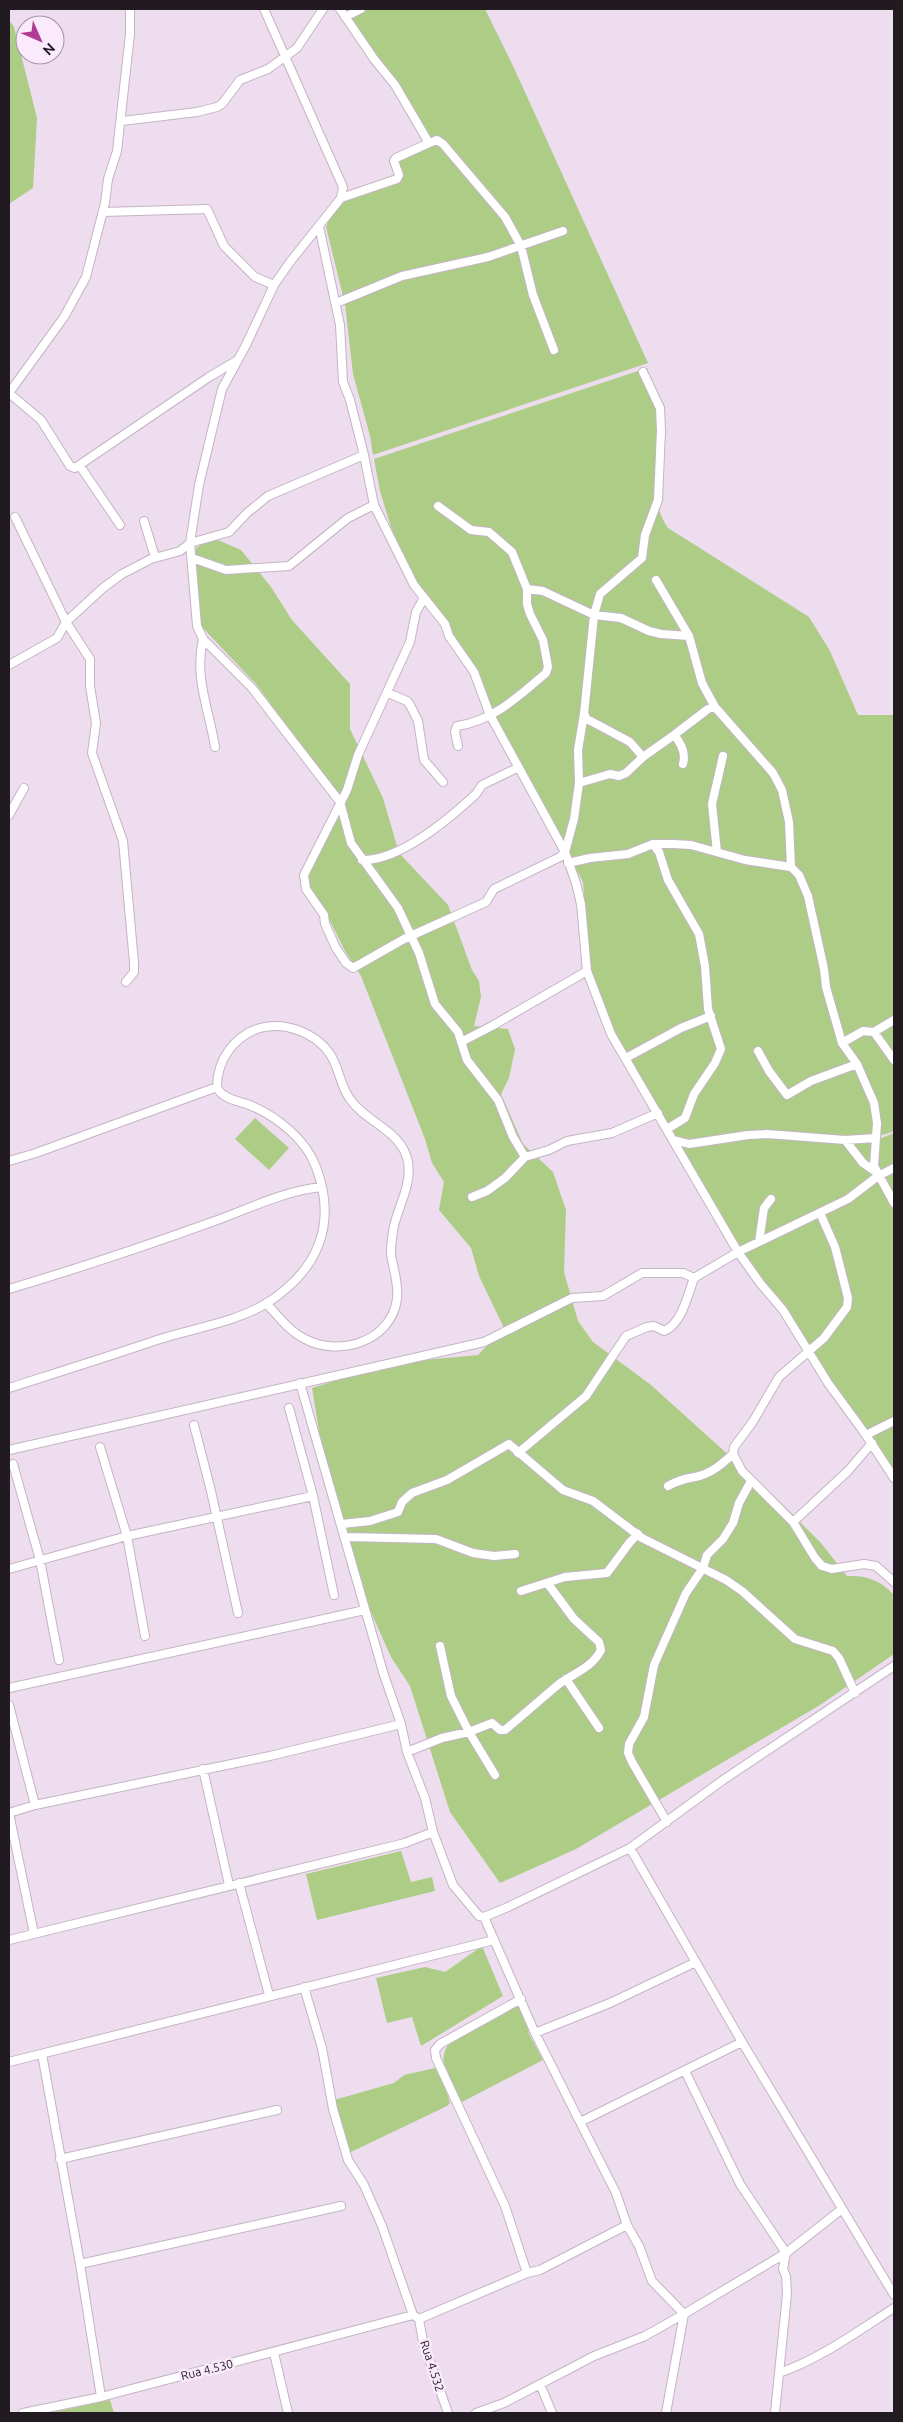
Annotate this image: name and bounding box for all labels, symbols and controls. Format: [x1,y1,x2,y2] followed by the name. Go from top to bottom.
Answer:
[15,15,65,65] north arrow
[40,40,59,59] text: N
[418,2339,447,2393] street label: Rua 4.532
[179,2357,235,2382] street label: Rua 4.530

